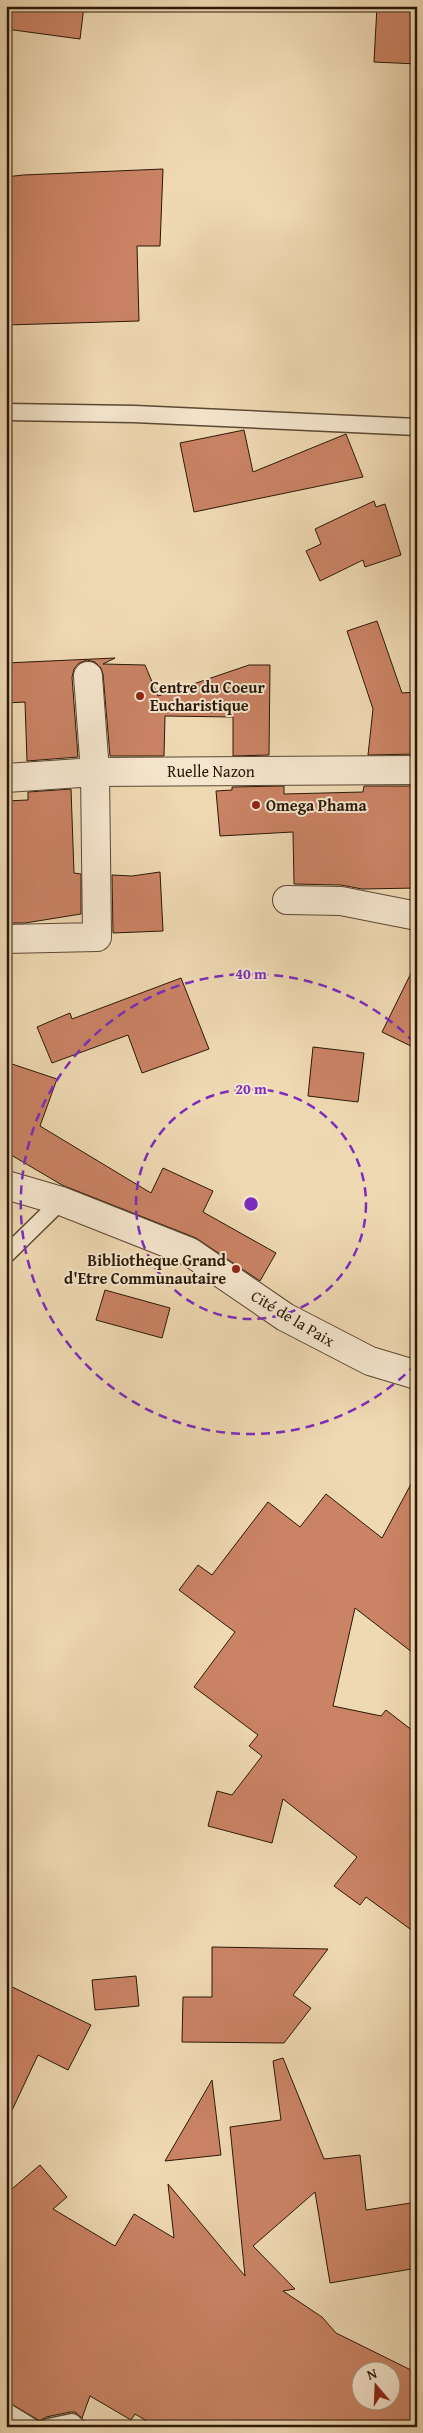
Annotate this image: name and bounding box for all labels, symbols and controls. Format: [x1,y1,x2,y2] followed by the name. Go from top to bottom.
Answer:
[150,675,265,717] place label: Centre du Coeur Eucharistique
[134,690,146,702] marker: Centre du Coeur Eucharistique
[167,759,255,783] street label: Ruelle Nazon
[266,793,367,817] place label: Omega Phama
[250,799,262,811] marker: Omega Phama
[235,963,267,984] text: 40 m
[235,1078,267,1099] text: 20 m
[242,1195,260,1213] centre of rings
[64,1248,227,1290] place label: Bibliotheque Grand d'Etre Communautaire
[230,1263,242,1275] marker: Bibliotheque Grand d'Etre Communautaire
[247,1284,340,1353] street label: Cité de la Paix
[350,2360,400,2410] north arrow
[364,2363,380,2385] text: N

